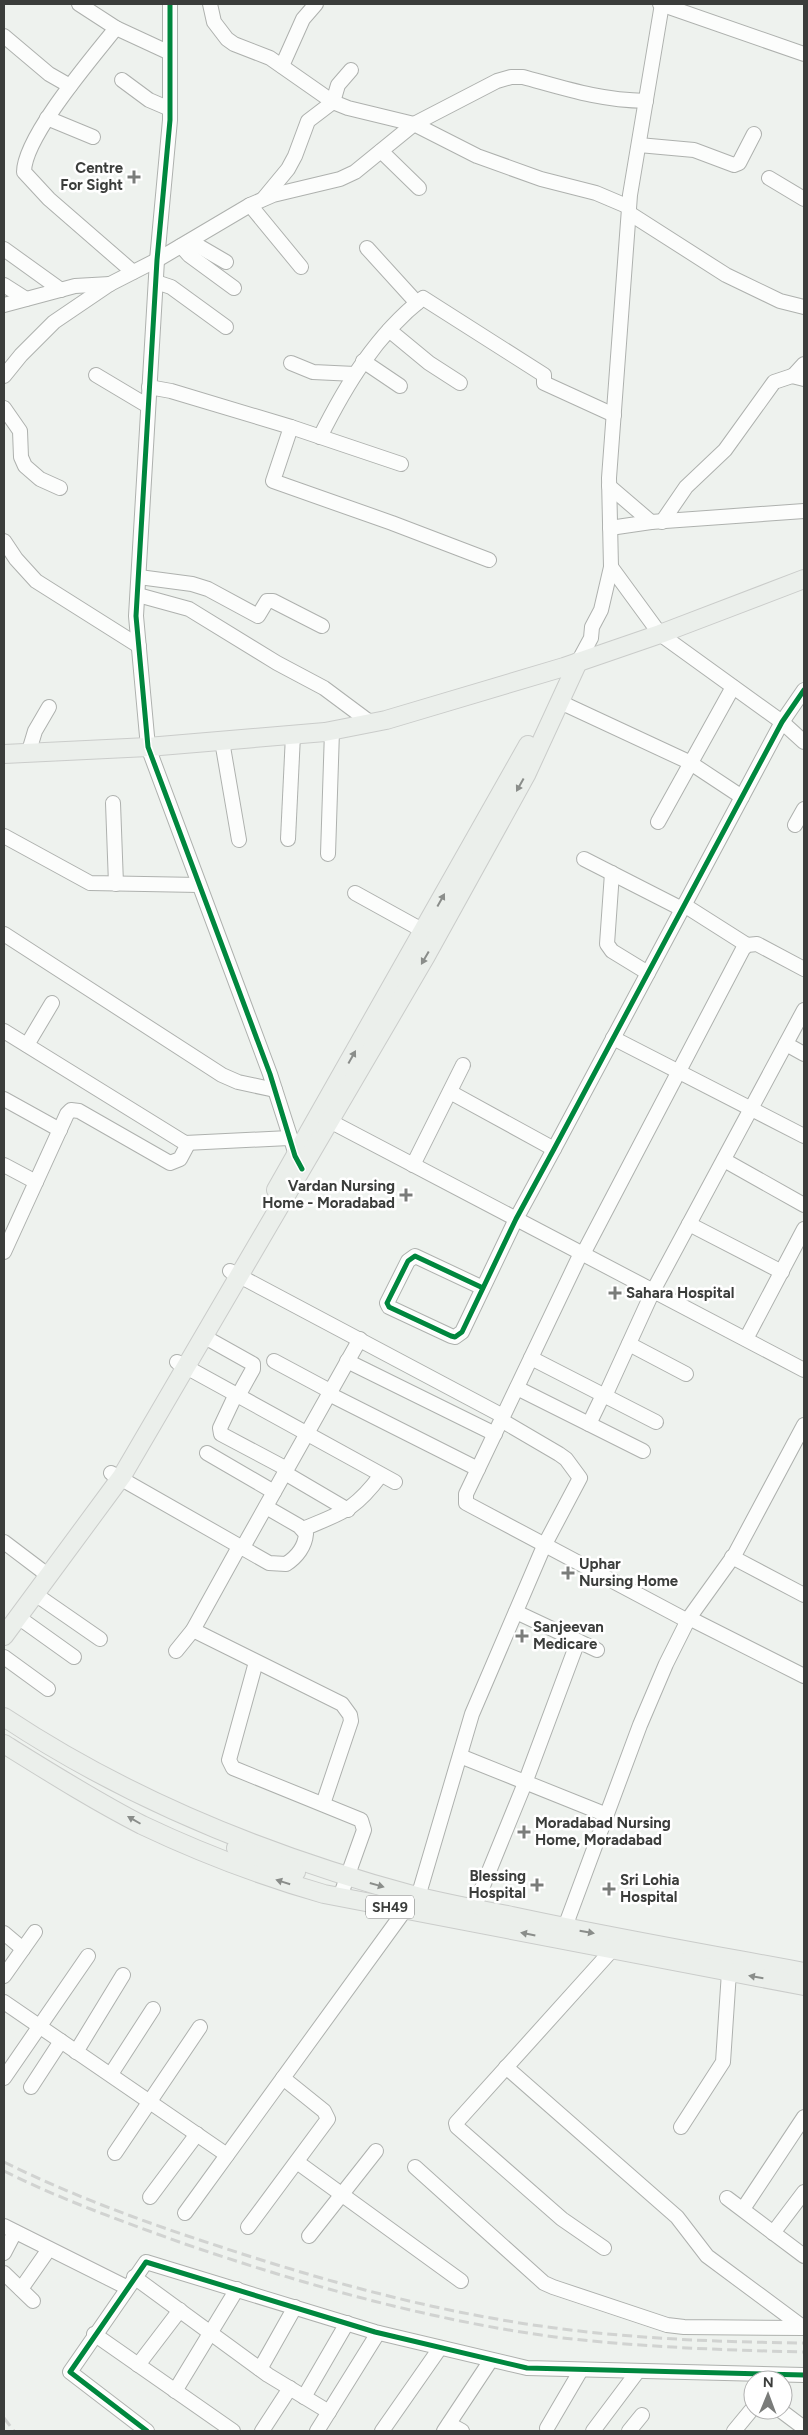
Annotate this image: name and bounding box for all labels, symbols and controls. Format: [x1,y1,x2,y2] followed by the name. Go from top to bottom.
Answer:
[60,159,124,194] place label: Centre For Sight
[127,170,141,184] marker: Centre For Sight
[516,778,524,792] one-way arrow
[436,894,445,907] one-way arrow
[421,951,429,965] one-way arrow
[348,1051,357,1064] one-way arrow
[262,1177,395,1212] place label: Vardan Nursing Home - Moradabad
[399,1188,413,1202] marker: Vardan Nursing Home - Moradabad
[626,1284,734,1302] place label: Sahara Hospital
[608,1286,622,1300] marker: Sahara Hospital
[579,1555,679,1590] place label: Uphar Nursing Home
[561,1566,575,1580] marker: Uphar Nursing Home
[533,1618,604,1653] place label: Sanjeevan Medicare
[515,1629,529,1643] marker: Sanjeevan Medicare
[535,1814,671,1849] place label: Moradabad Nursing Home, Moradabad
[127,1815,140,1824] one-way arrow
[517,1825,531,1839] marker: Moradabad Nursing Home, Moradabad
[469,1867,526,1902] place label: Blessing Hospital
[620,1871,680,1906] place label: Sri Lohia Hospital
[276,1878,291,1886] one-way arrow
[530,1878,544,1892] marker: Blessing Hospital
[370,1881,385,1889] one-way arrow
[602,1882,616,1896] marker: Sri Lohia Hospital
[366,1895,414,1918] road number: SH49
[579,1928,595,1936] one-way arrow
[519,1930,535,1938] one-way arrow
[749,1973,764,1981] one-way arrow
[743,2370,793,2420] north arrow
[763,2374,774,2391] text: N

